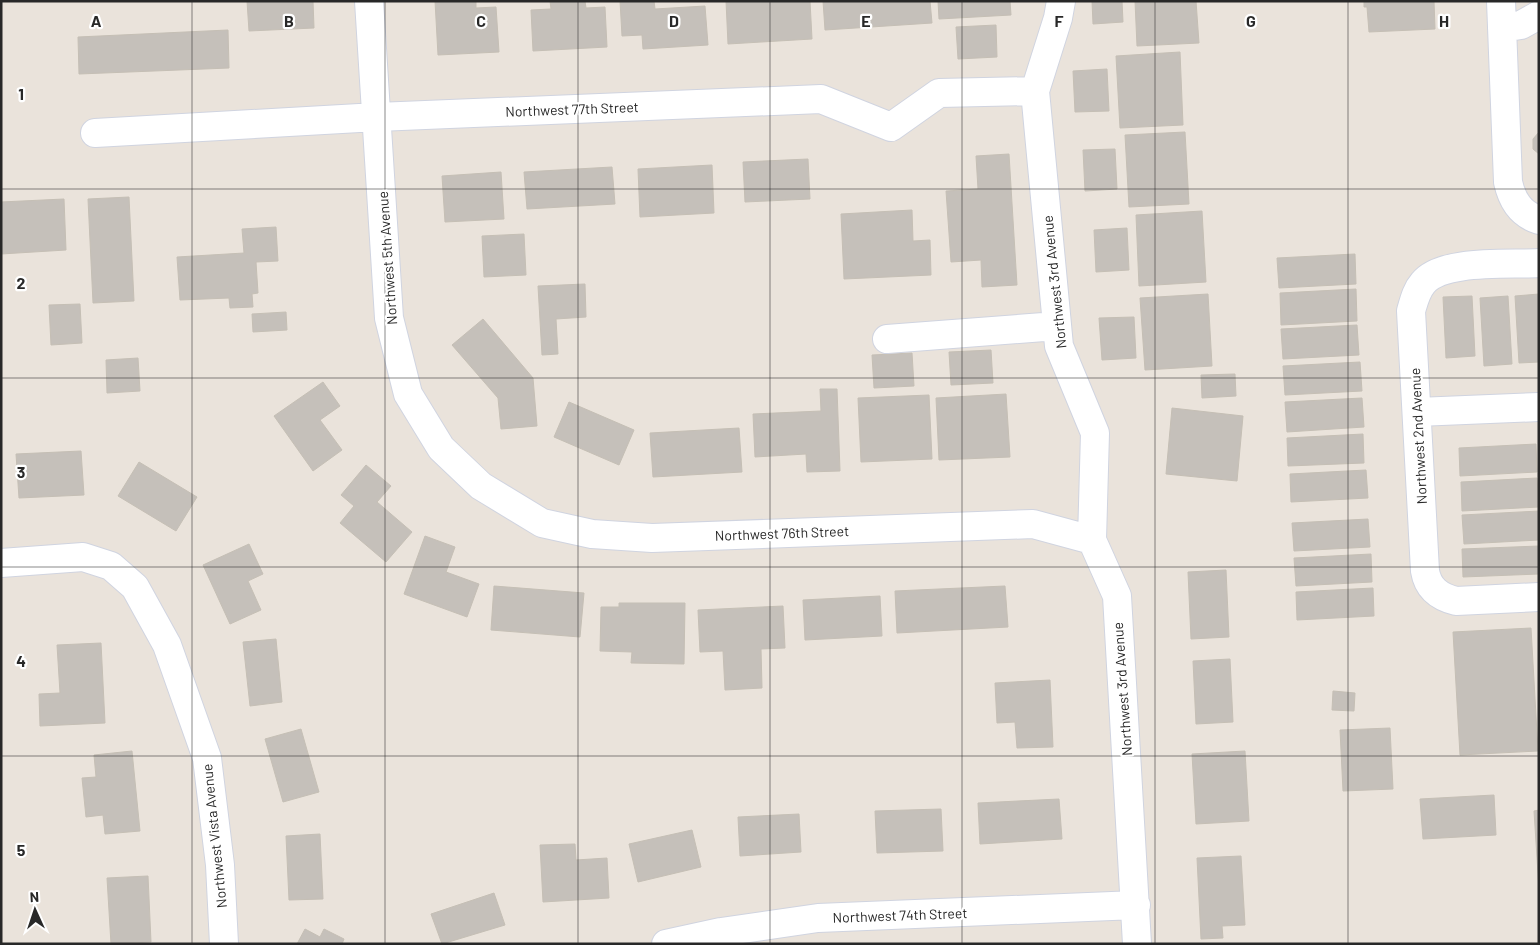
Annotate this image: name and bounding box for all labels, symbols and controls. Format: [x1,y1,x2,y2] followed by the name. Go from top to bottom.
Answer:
[91,11,102,30] text: A
[284,11,294,30] text: B
[476,11,486,30] text: C
[669,11,679,30] text: D
[861,11,871,30] text: E
[1055,11,1064,30] text: F
[1246,11,1256,30] text: G
[1439,11,1449,30] text: H
[18,84,24,103] text: 1
[505,98,639,120] street label: Northwest 77th Street
[374,191,400,325] street label: Northwest 5th Avenue
[1039,215,1069,349] street label: Northwest 3rd Avenue
[17,273,26,292] text: 2
[1406,367,1430,505] street label: Northwest 2nd Avenue
[17,462,25,481] text: 3
[715,522,849,544] street label: Northwest 76th Street
[1109,622,1135,756] street label: Northwest 3rd Avenue
[16,651,26,670] text: 4
[198,763,230,909] street label: Northwest Vista Avenue
[17,840,26,859] text: 5
[10,885,60,935] north arrow
[29,888,39,905] text: N
[832,904,968,926] street label: Northwest 74th Street

